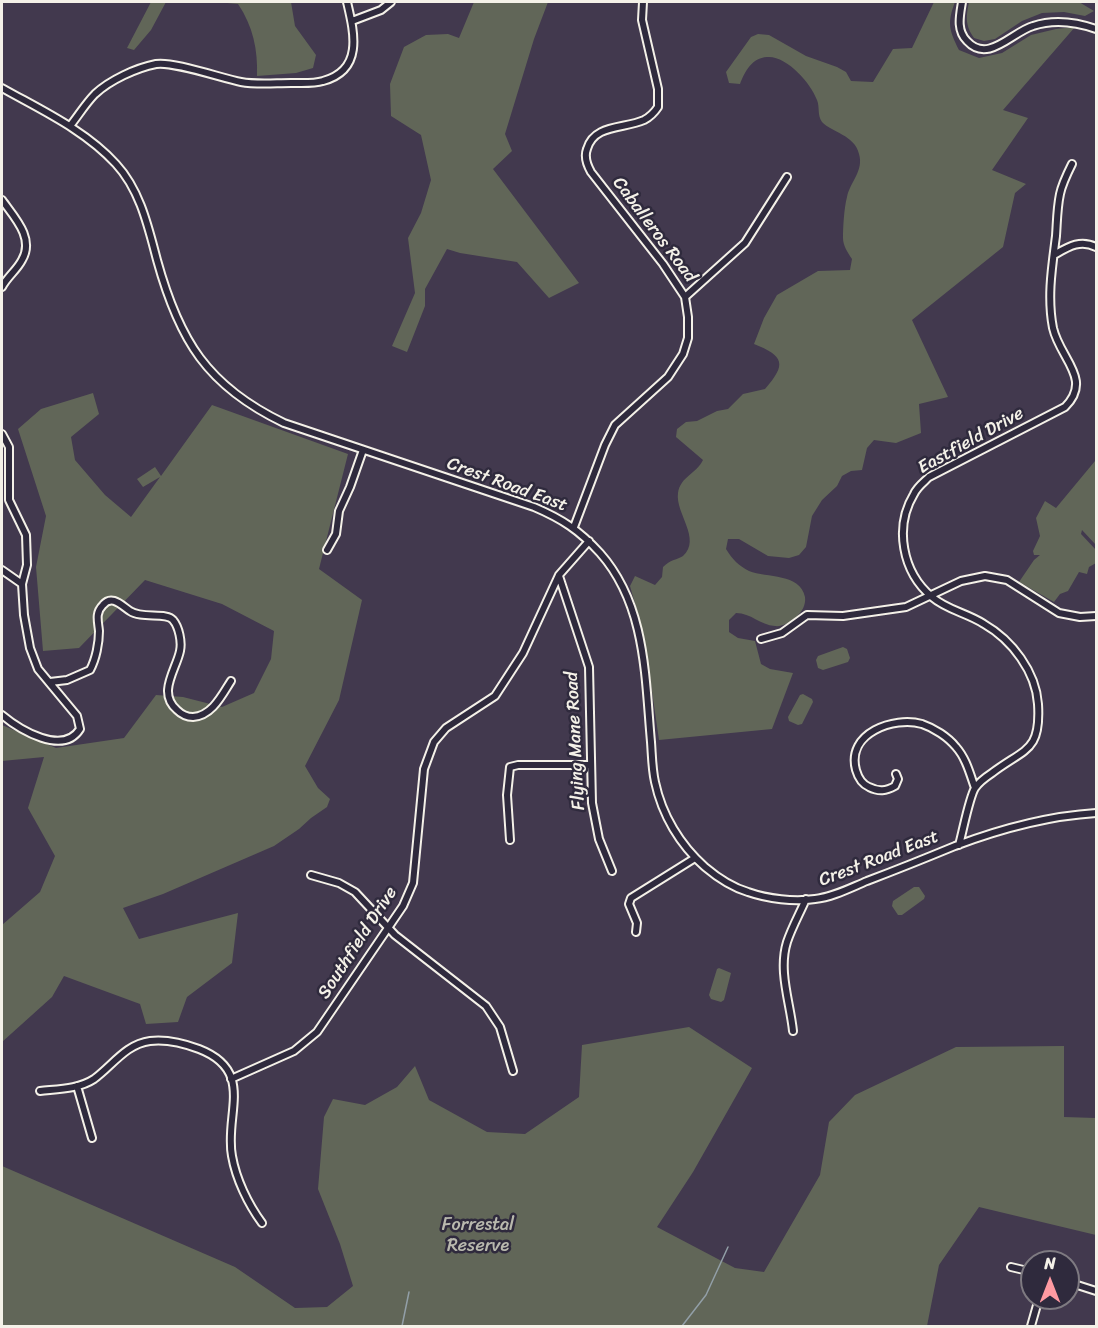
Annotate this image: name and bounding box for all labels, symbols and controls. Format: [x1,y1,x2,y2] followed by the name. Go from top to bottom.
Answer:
[607,173,701,287] street label: Caballeros Road
[914,403,1028,479] street label: Eastfield Drive
[444,453,570,517] street label: Crest Road East
[562,671,590,811] street label: Flying Mane Road
[816,826,942,892] street label: Crest Road East
[314,883,402,1003] street label: Southfield Drive
[442,1214,514,1256] park label: Forrestal Reserve
[1044,1249,1056,1278] text: N
[1020,1250,1080,1310] north arrow

